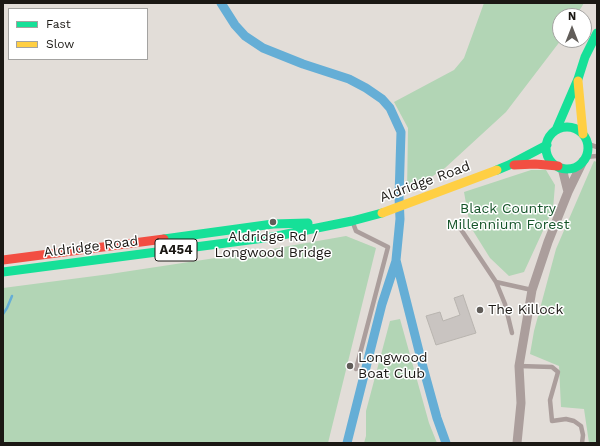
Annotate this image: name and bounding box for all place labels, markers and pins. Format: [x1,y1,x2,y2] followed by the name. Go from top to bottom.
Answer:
[268,217,278,227] marker: Aldridge Rd / Longwood Bridge
[214,229,332,262] place label: Aldridge Rd / Longwood Bridge
[488,302,563,318] place label: The Killock
[475,305,485,315] marker: The Killock
[358,350,428,382] place label: Longwood Boat Club
[345,361,355,371] marker: Longwood Boat Club

